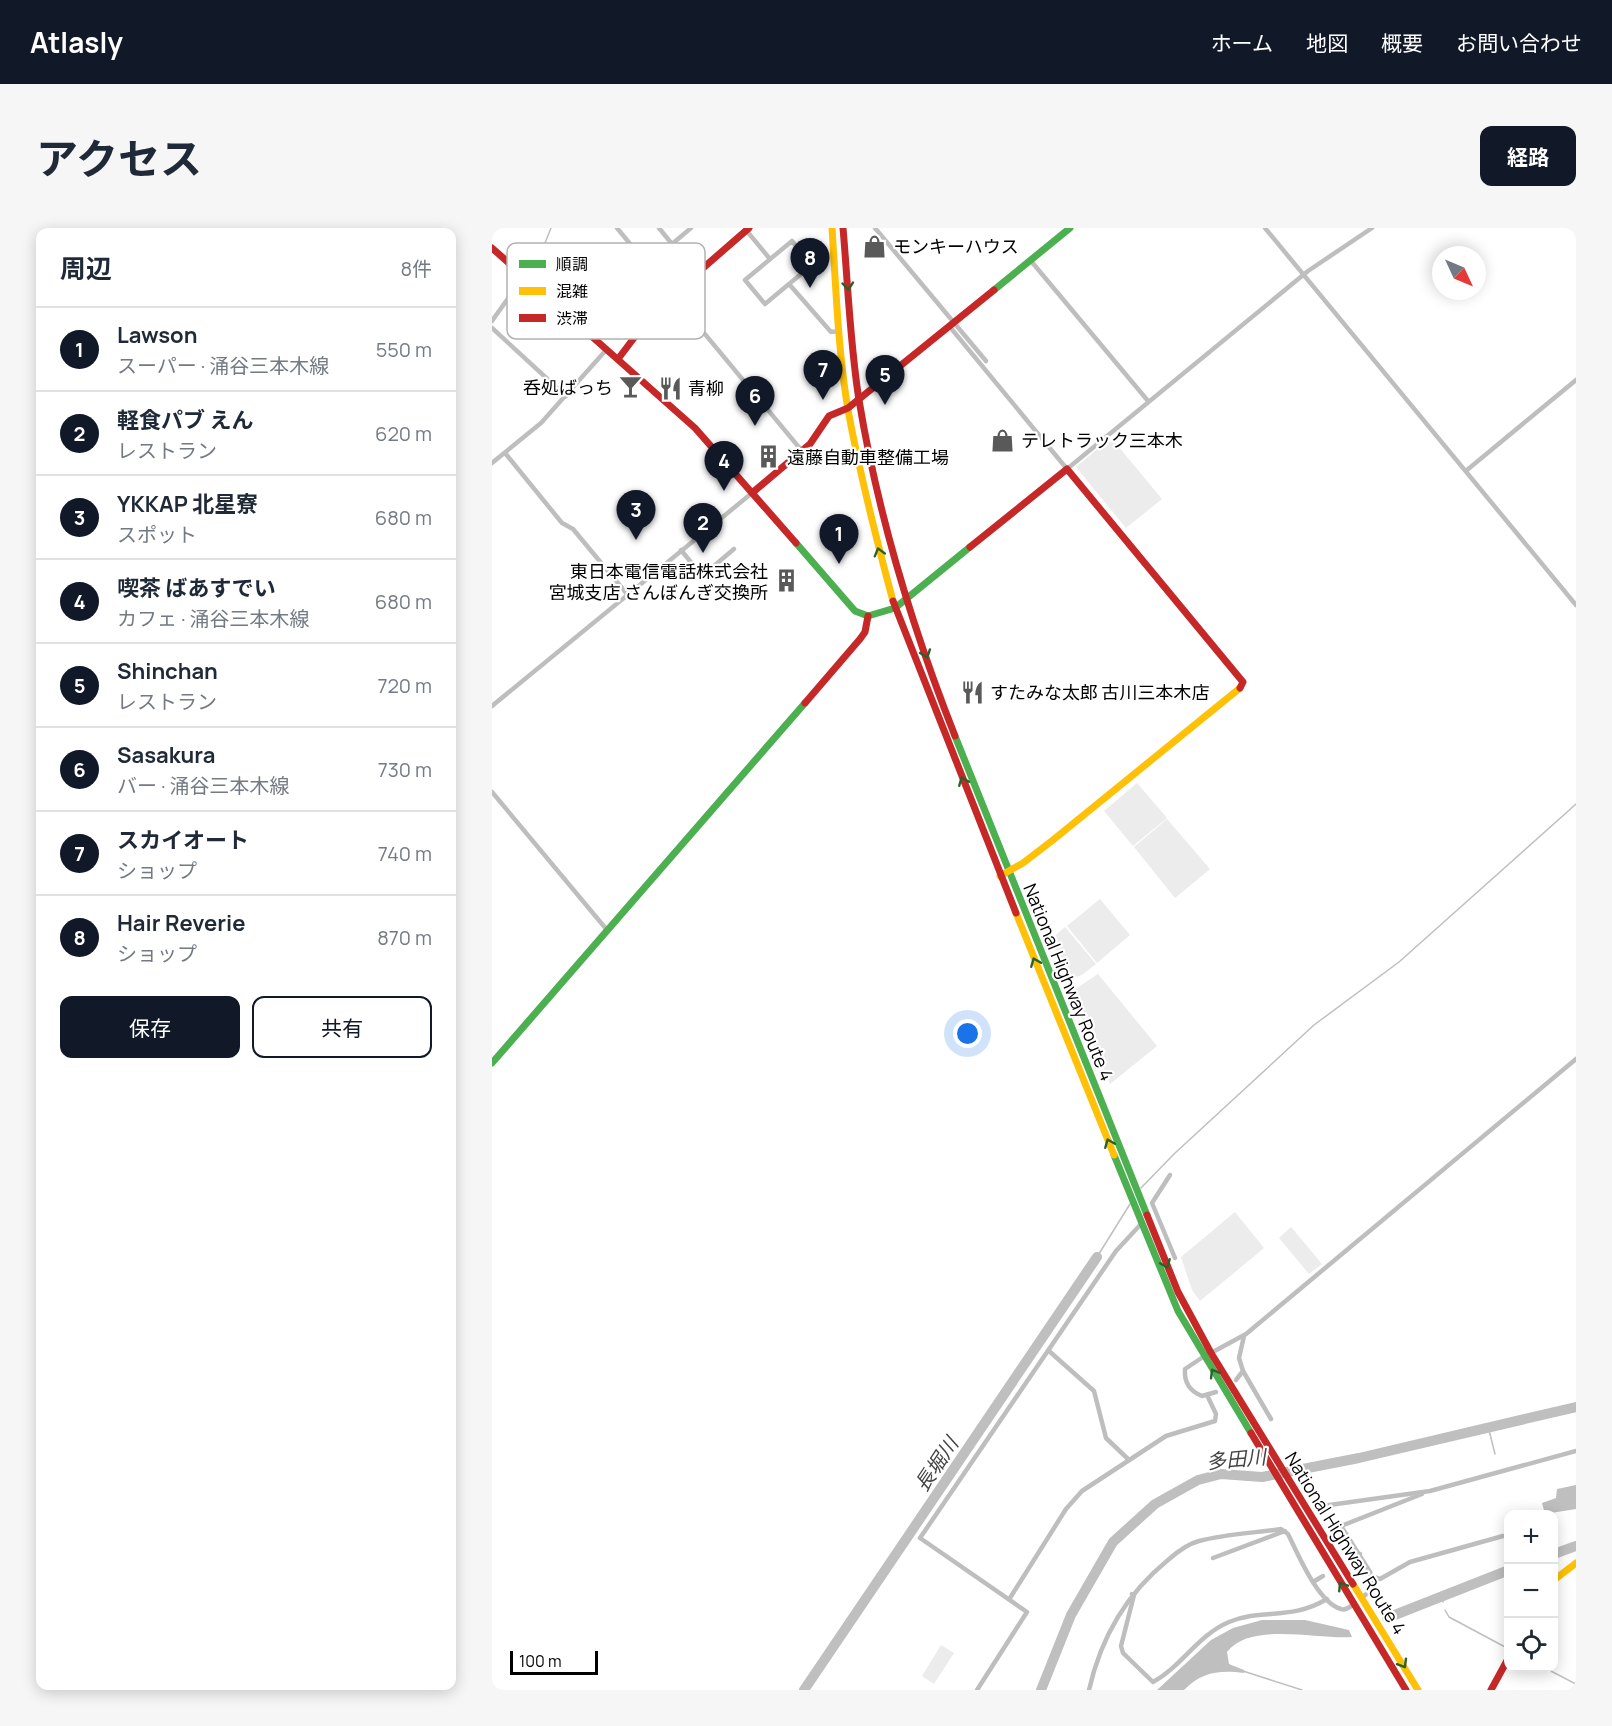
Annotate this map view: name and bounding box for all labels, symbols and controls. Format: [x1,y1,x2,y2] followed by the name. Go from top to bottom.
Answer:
[30,23,123,61] text: Atlasly
[1211,29,1273,57] text: ホーム
[1306,29,1348,57] text: 地図
[1381,29,1423,57] text: 概要
[1456,29,1582,57] text: お問い合わせ
[1480,126,1576,186] button: 経路
[36,129,202,187] text: アクセス
[862,233,888,259] shop icon: モンキーハウス
[893,234,1019,258] place label: モンキーハウス
[790,238,830,288] pin: 8
[507,243,705,339] legend
[1432,246,1486,300] north arrow
[60,250,112,286] text: 周辺
[556,253,588,275] text: 順調
[400,255,432,282] text: 8件
[556,280,588,302] text: 混雑
[841,282,854,291] one-way arrow
[556,307,588,329] text: 渋滞
[117,320,197,350] text: Lawson
[75,336,84,363] text: 1
[376,336,432,363] text: 550 m
[804,350,842,400] pin: 7
[117,352,329,379] text: スーパー · 涌谷三本木線
[866,356,904,405] pin: 5
[618,374,644,400] bar icon: 呑処ばっち
[523,375,613,399] place label: 呑処ばっち
[657,375,683,401] restaurant icon: 青柳
[688,376,724,400] place label: 青柳
[736,376,774,426] pin: 6
[117,405,253,435] text: 軽食パブ えん
[74,420,85,447] text: 2
[375,420,432,447] text: 620 m
[990,427,1016,453] shop icon: テレトラック三本木
[1021,428,1183,452] place label: テレトラック三本木
[117,437,217,464] text: レストラン
[704,442,744,491] pin: 4
[756,444,782,470] building icon: 遠藤自動車整備工場
[787,445,949,469] place label: 遠藤自動車整備工場
[117,489,258,519] text: YKKAP 北星寮
[616,490,656,540] pin: 3
[74,504,85,531] text: 3
[375,504,432,531] text: 680 m
[684,504,722,553] pin: 2
[820,514,858,564] pin: 1
[117,521,197,548] text: スポット
[873,547,886,557] one-way arrow
[548,559,768,604] place label: 東日本電信電話株式会社 宮城支店 さんぼんぎ交換所
[773,568,799,594] building icon: 東日本電信電話株式会社 宮城支店 さんぼんぎ交換所
[117,573,276,603] text: 喫茶 ばあすでい
[73,588,86,615] text: 4
[375,588,432,615] text: 680 m
[117,605,310,632] text: カフェ · 涌谷三本木線
[918,648,931,659] one-way arrow
[117,656,218,686] text: Shinchan
[74,672,85,699] text: 5
[377,672,432,699] text: 720 m
[959,679,985,705] restaurant icon: すたみな太郎 古川三本木店
[990,680,1210,704] place label: すたみな太郎 古川三本木店
[117,688,217,715] text: レストラン
[117,740,216,770] text: Sasakura
[73,756,86,783] text: 6
[378,756,432,783] text: 730 m
[117,772,290,799] text: バー · 涌谷三本木線
[958,777,970,788] one-way arrow
[117,825,249,855] text: スカイオート
[74,840,85,867] text: 7
[378,840,432,867] text: 740 m
[117,857,197,884] text: ショップ
[1018,880,1120,1084] street label: National Highway Route 4
[117,908,245,938] text: Hair Reverie
[73,924,86,951] text: 8
[377,924,432,951] text: 870 m
[117,940,197,967] text: ショップ
[1030,958,1042,969] one-way arrow
[60,996,240,1058] button: 保存
[252,996,432,1058] button: 共有
[953,1019,982,1048] your location
[1104,1138,1116,1149] one-way arrow
[1159,1258,1171,1269] one-way arrow
[1209,1369,1221,1379] one-way arrow
[908,1430,965,1496] water label: 長堀川
[1205,1443,1269,1475] water label: 多田川
[1280,1447,1412,1639] street label: National Highway Route 4
[1504,1510,1558,1672] map controls
[1504,1510,1558,1564] button: +
[1504,1564,1558,1618] button: −
[1338,1582,1350,1592] one-way arrow
[1504,1618,1558,1672] button: locate
[510,1648,598,1676] scale bar
[519,1650,562,1672] text: 100 m
[1395,1658,1407,1668] one-way arrow

